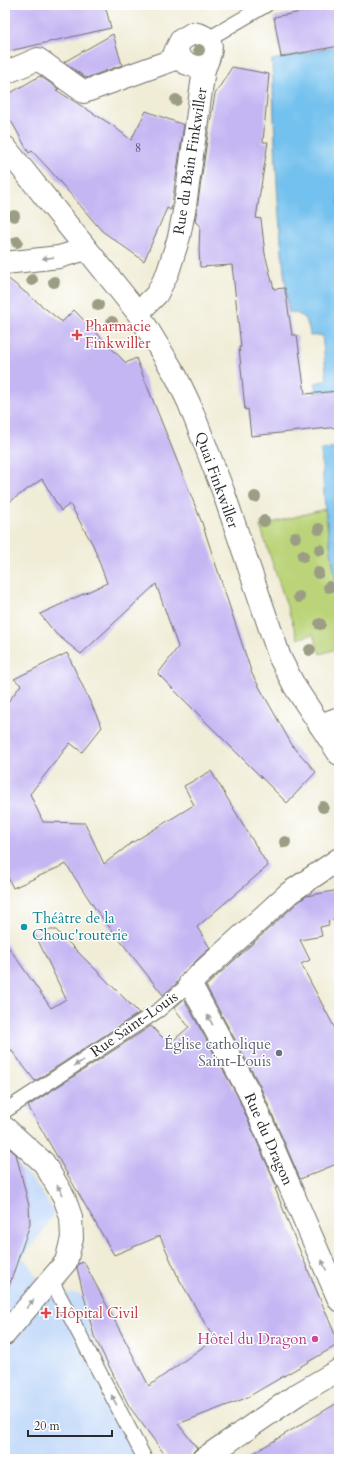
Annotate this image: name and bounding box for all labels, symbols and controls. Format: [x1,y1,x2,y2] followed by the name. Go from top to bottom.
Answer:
[168,86,212,236] street label: Rue du Bain Finkwiller
[135,139,141,157] house number: 8
[42,255,54,261] one-way arrow
[85,316,151,353] place label: Pharmacie Finkwiller
[72,330,82,340] marker: Pharmacie Finkwiller
[190,429,244,532] street label: Quai Finkwiller
[32,908,128,945] place label: Théâtre de la Chouc'routerie
[19,922,29,932] marker: Théâtre de la Chouc'routerie
[86,986,182,1062] street label: Rue Saint-Louis
[207,1014,214,1026] one-way arrow
[164,1034,271,1071] place label: Église catholique Saint-Louis
[274,1048,284,1058] marker: Église catholique Saint-Louis
[73,1059,85,1066] one-way arrow
[240,1090,298,1189] street label: Rue du Dragon
[57,1184,64,1196] one-way arrow
[320,1258,326,1270] one-way arrow
[26,1299,35,1309] one-way arrow
[55,1303,138,1323] place label: Hôpital Civil
[40,1307,52,1319] marker: Hôpital Civil
[198,1329,307,1349] place label: Hôtel du Dragon
[310,1334,320,1344] marker: Hôtel du Dragon
[111,1394,117,1406] one-way arrow
[28,1412,112,1438] scale bar
[34,1418,61,1434] text: 20 m

